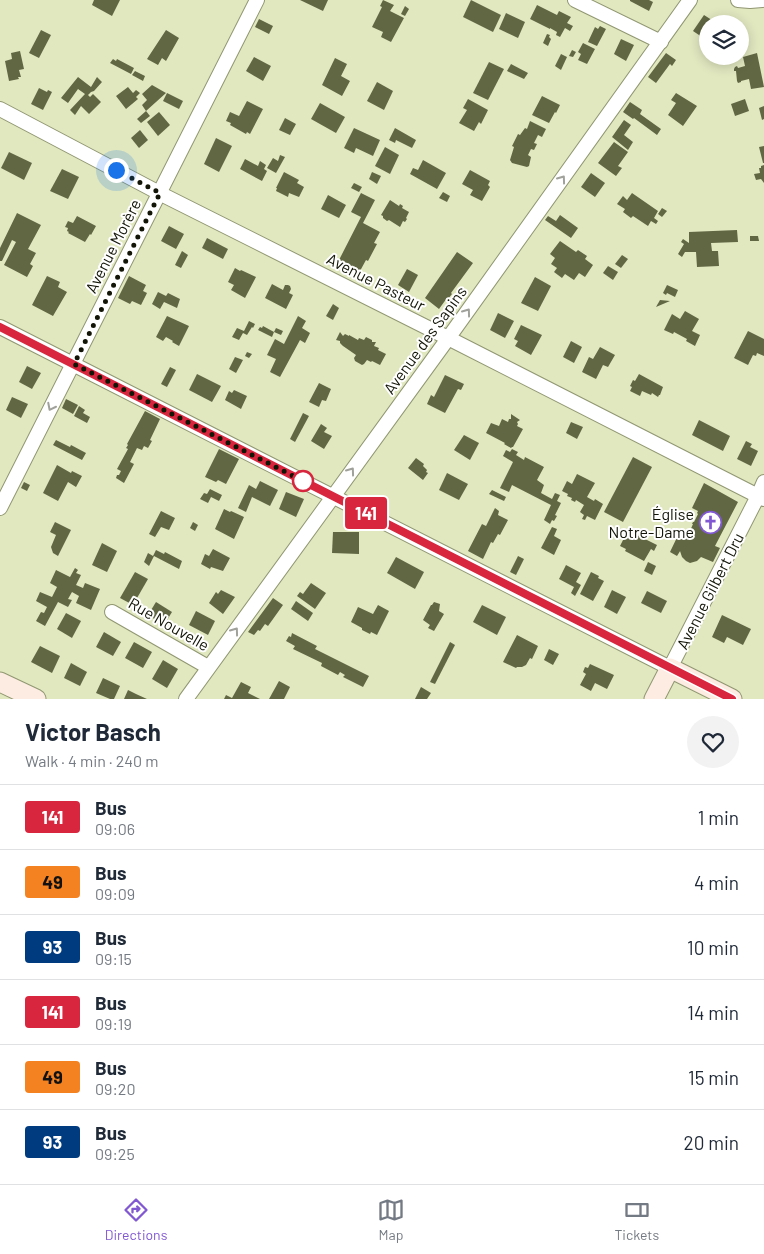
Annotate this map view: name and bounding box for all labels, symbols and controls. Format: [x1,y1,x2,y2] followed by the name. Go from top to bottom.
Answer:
[699,15,749,65] map controls
[699,15,749,65] button: layers
[104,158,129,183] your location
[556,176,565,185] one-way arrow
[81,196,144,296] street label: Avenue Morère
[324,249,429,315] street label: Avenue Pasteur
[379,282,470,397] street label: Avenue des Sapins
[461,308,470,317] one-way arrow
[47,402,57,411] one-way arrow
[345,468,353,477] one-way arrow
[292,470,314,492] unlabelled marker
[337,497,395,529] line badge: 141
[355,502,377,524] text: 141
[609,504,694,541] place label: Église Notre-Dame
[698,511,722,535] church icon: Église Notre-Dame
[672,529,747,652] street label: Avenue Gilbert Dru
[126,593,213,654] street label: Rue Nouvelle
[229,627,238,637] one-way arrow
[687,716,739,768] button: heart
[25,717,161,746] text: Victor Basch
[25,751,159,770] text: Walk · 4 min · 240 m
[95,796,127,819] text: Bus
[42,806,63,828] text: 141
[698,806,739,829] text: 1 min
[95,819,135,838] text: 09:06
[95,861,127,884] text: Bus
[42,871,63,893] text: 49
[694,871,739,894] text: 4 min
[95,884,135,903] text: 09:09
[95,926,127,949] text: Bus
[43,936,62,958] text: 93
[687,936,739,959] text: 10 min
[95,949,132,968] text: 09:15
[95,991,127,1014] text: Bus
[42,1001,63,1023] text: 141
[687,1001,739,1024] text: 14 min
[95,1014,132,1033] text: 09:19
[95,1056,127,1079] text: Bus
[42,1066,63,1088] text: 49
[688,1066,739,1089] text: 15 min
[95,1079,135,1098] text: 09:20
[95,1121,127,1144] text: Bus
[43,1131,62,1153] text: 93
[683,1131,739,1154] text: 20 min
[95,1144,135,1163] text: 09:25
[105,1196,167,1243] tab: Directions
[377,1196,405,1243] tab: Map
[615,1196,659,1243] tab: Tickets

